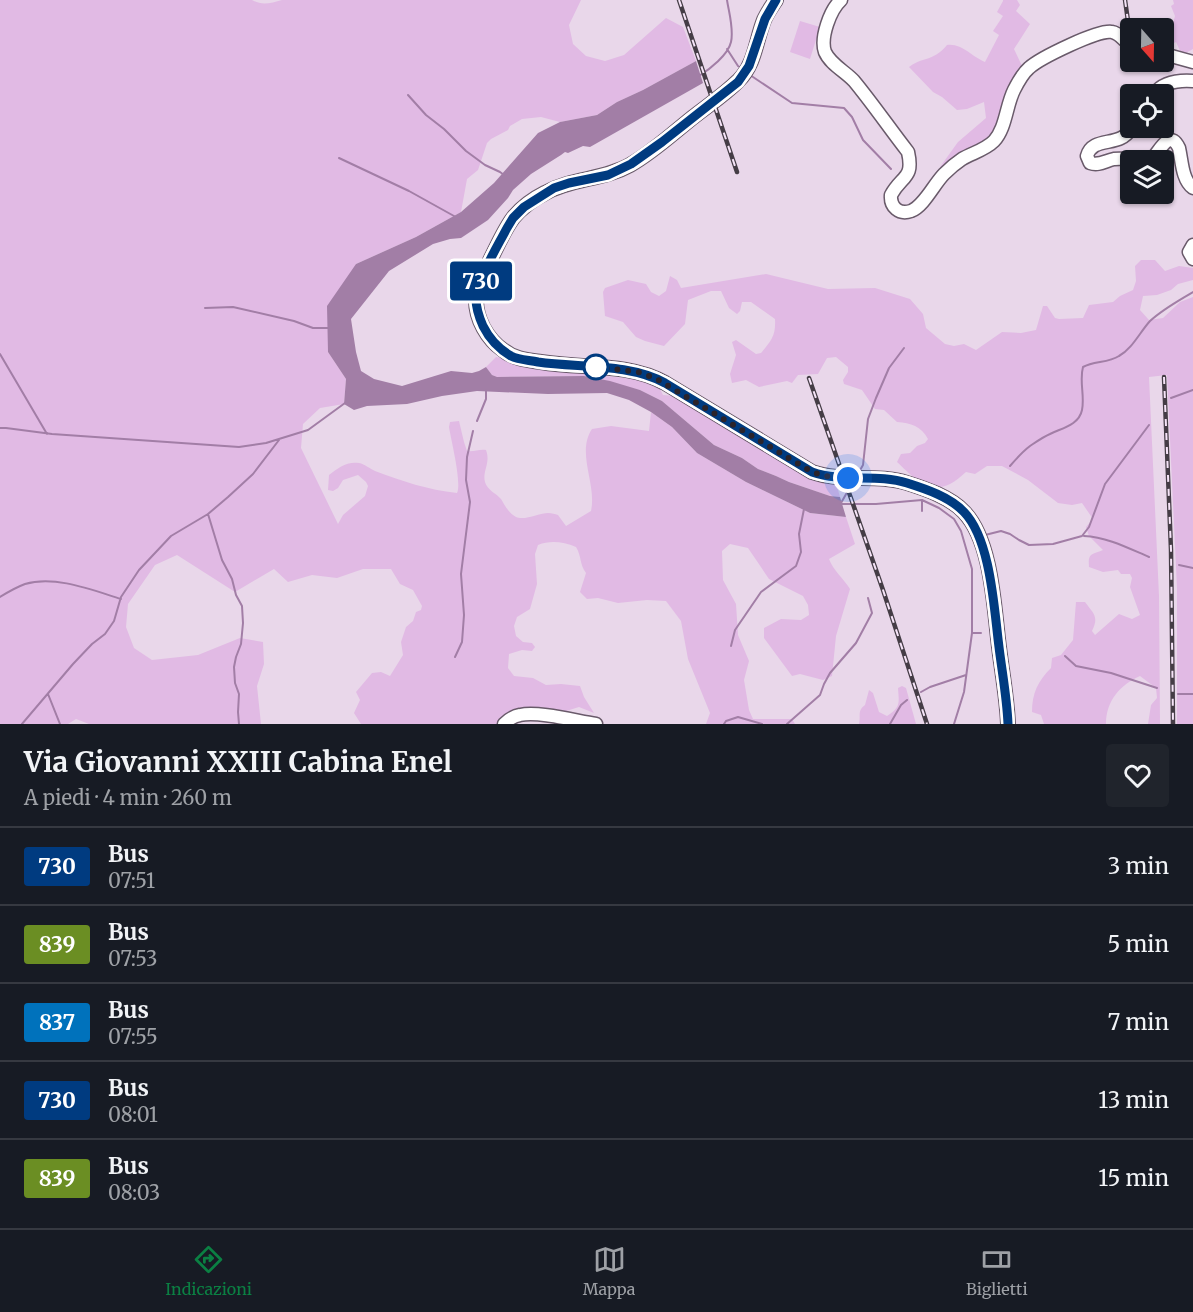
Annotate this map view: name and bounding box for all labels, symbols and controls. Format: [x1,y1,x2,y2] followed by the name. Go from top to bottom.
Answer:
[1120,18,1174,72] north arrow
[1120,18,1174,204] map controls
[1120,84,1174,138] button: locate
[1120,150,1174,204] button: layers
[446,262,516,300] line badge: 730
[462,268,500,295] text: 730
[583,354,609,380] unlabelled marker
[833,463,863,493] your location
[24,744,452,780] text: Via Giovanni XXIII Cabina Enel
[1106,744,1169,807] button: heart
[24,785,232,810] text: A piedi · 4 min · 260 m
[108,840,149,868] text: Bus
[1108,852,1169,880] text: 3 min
[38,853,76,880] text: 730
[108,868,155,893] text: 07:51
[108,918,149,946] text: Bus
[1107,930,1169,958] text: 5 min
[39,931,75,958] text: 839
[108,946,157,971] text: 07:53
[108,996,149,1024] text: Bus
[1108,1008,1169,1036] text: 7 min
[39,1009,75,1036] text: 837
[108,1024,158,1049] text: 07:55
[108,1074,149,1102] text: Bus
[1098,1086,1169,1114] text: 13 min
[38,1087,76,1114] text: 730
[108,1102,158,1127] text: 08:01
[108,1152,149,1180] text: Bus
[1098,1164,1169,1192] text: 15 min
[39,1165,75,1192] text: 839
[108,1180,160,1205] text: 08:03
[165,1243,252,1299] tab: Indicazioni
[583,1243,635,1299] tab: Mappa
[966,1243,1028,1299] tab: Biglietti

